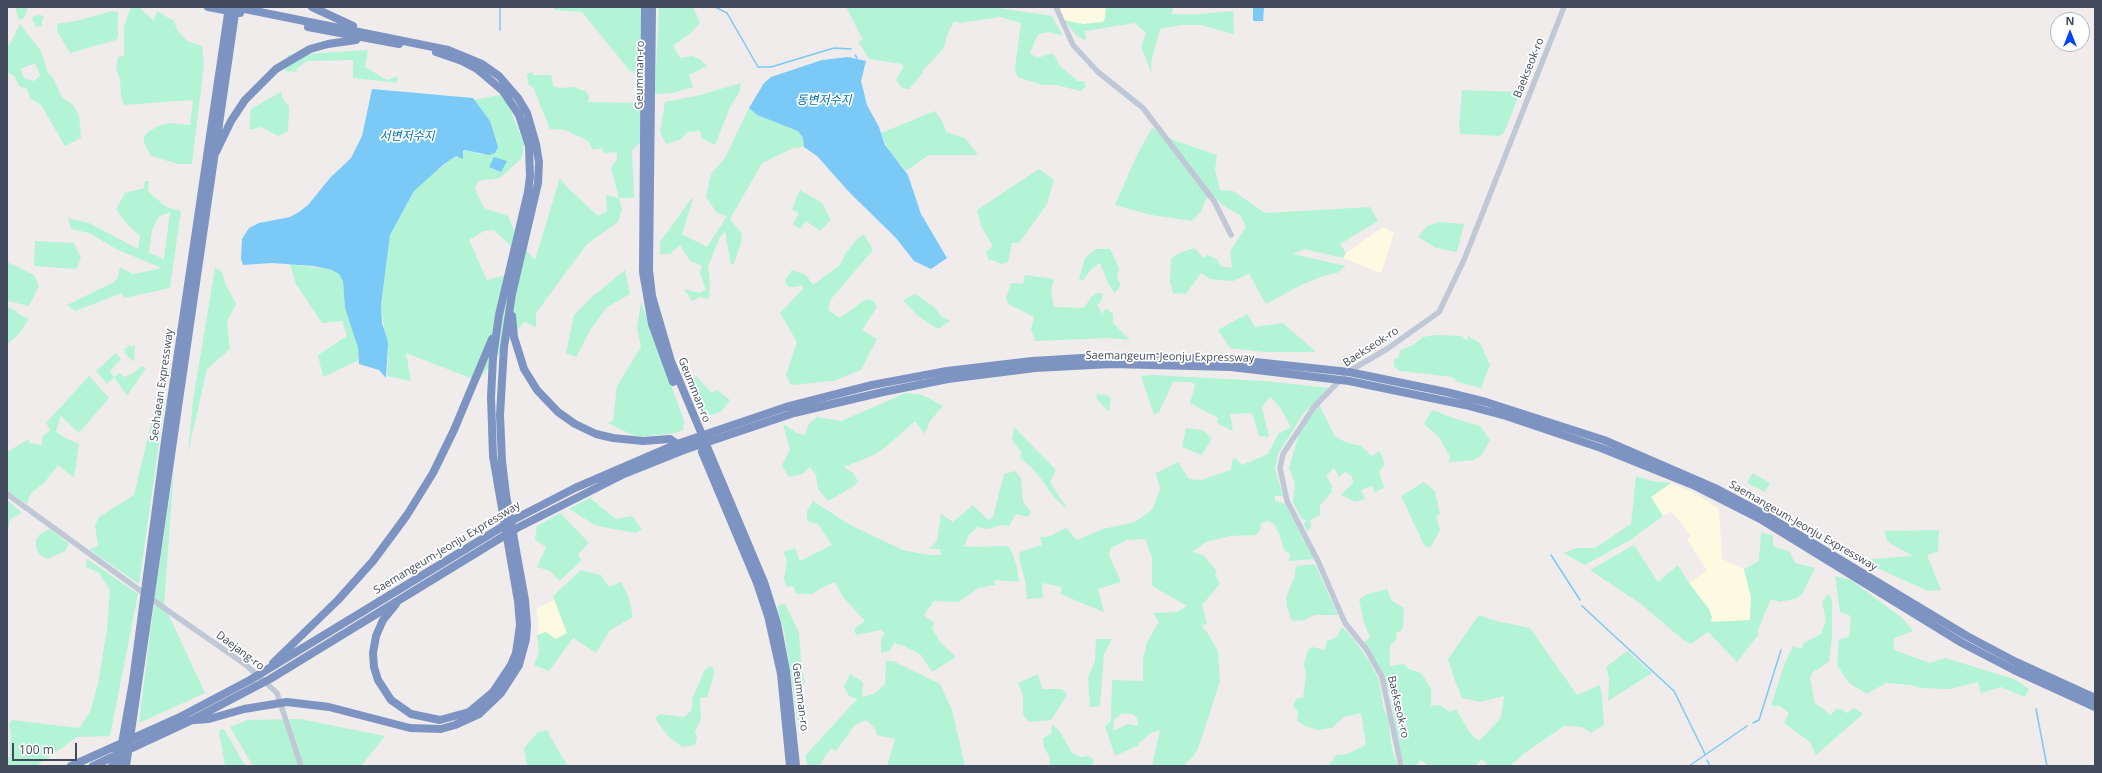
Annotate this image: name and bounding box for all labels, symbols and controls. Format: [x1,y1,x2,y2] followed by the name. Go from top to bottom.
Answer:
[2050,12,2090,52] north arrow
[2066,13,2074,28] text: N
[1511,36,1547,100] street label: Baekseok-ro
[633,40,647,110] street label: Geumman-ro
[796,94,852,108] water label: 동변저수지
[379,130,435,144] water label: 서변저수지
[1341,324,1401,370] street label: Baekseok-ro
[148,328,176,442] street label: Seohaean Expressway
[1086,349,1254,365] street label: Saemangeum-Jeonju Expressway
[675,356,713,424] street label: Geumman-ro
[1727,478,1879,574] street label: Saemangeum-Jeonju Expressway
[371,499,523,597] street label: Saemangeum-Jeonju Expressway
[213,629,267,673] street label: Daejang-ro
[789,662,811,732] street label: Geumman-ro
[1384,675,1412,739] street label: Baekseok-ro
[14,735,79,761] scale bar
[19,741,54,758] text: 100 m

